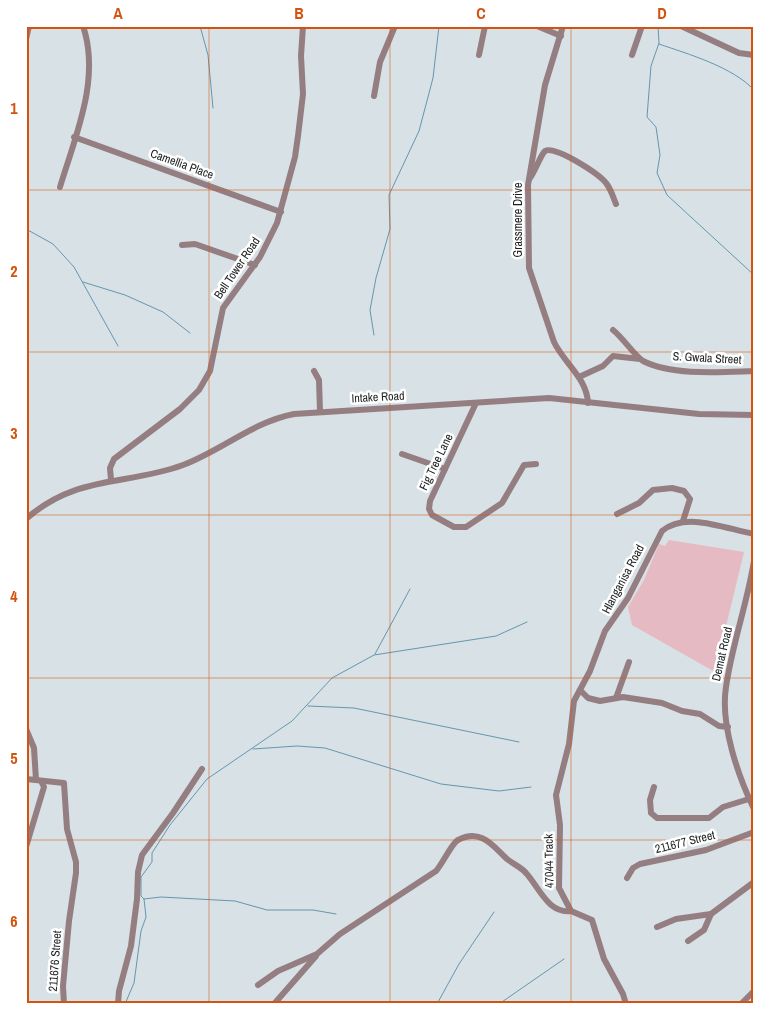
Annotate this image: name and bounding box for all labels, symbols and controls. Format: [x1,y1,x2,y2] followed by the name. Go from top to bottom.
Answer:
[113,2,123,24] text: A
[294,2,304,24] text: B
[476,2,486,24] text: C
[657,2,667,24] text: D
[10,97,18,119] text: 1
[148,145,216,183] street label: Camellia Place
[510,183,526,257] street label: Grassmere Drive
[210,234,264,302] street label: Bell Tower Road
[10,260,18,282] text: 2
[672,348,742,368] street label: S. Gwala Street
[351,388,405,406] street label: Intake Road
[10,422,18,444] text: 3
[415,431,457,493] street label: Fig Tree Lane
[598,542,648,616] street label: Hlanganisa Road
[10,585,18,607] text: 4
[708,625,736,683] street label: Demat Road
[10,747,18,769] text: 5
[653,827,717,857] street label: 211677 Street
[541,834,557,888] street label: 47044 Track
[10,910,18,932] text: 6
[45,930,65,992] street label: 211676 Street

